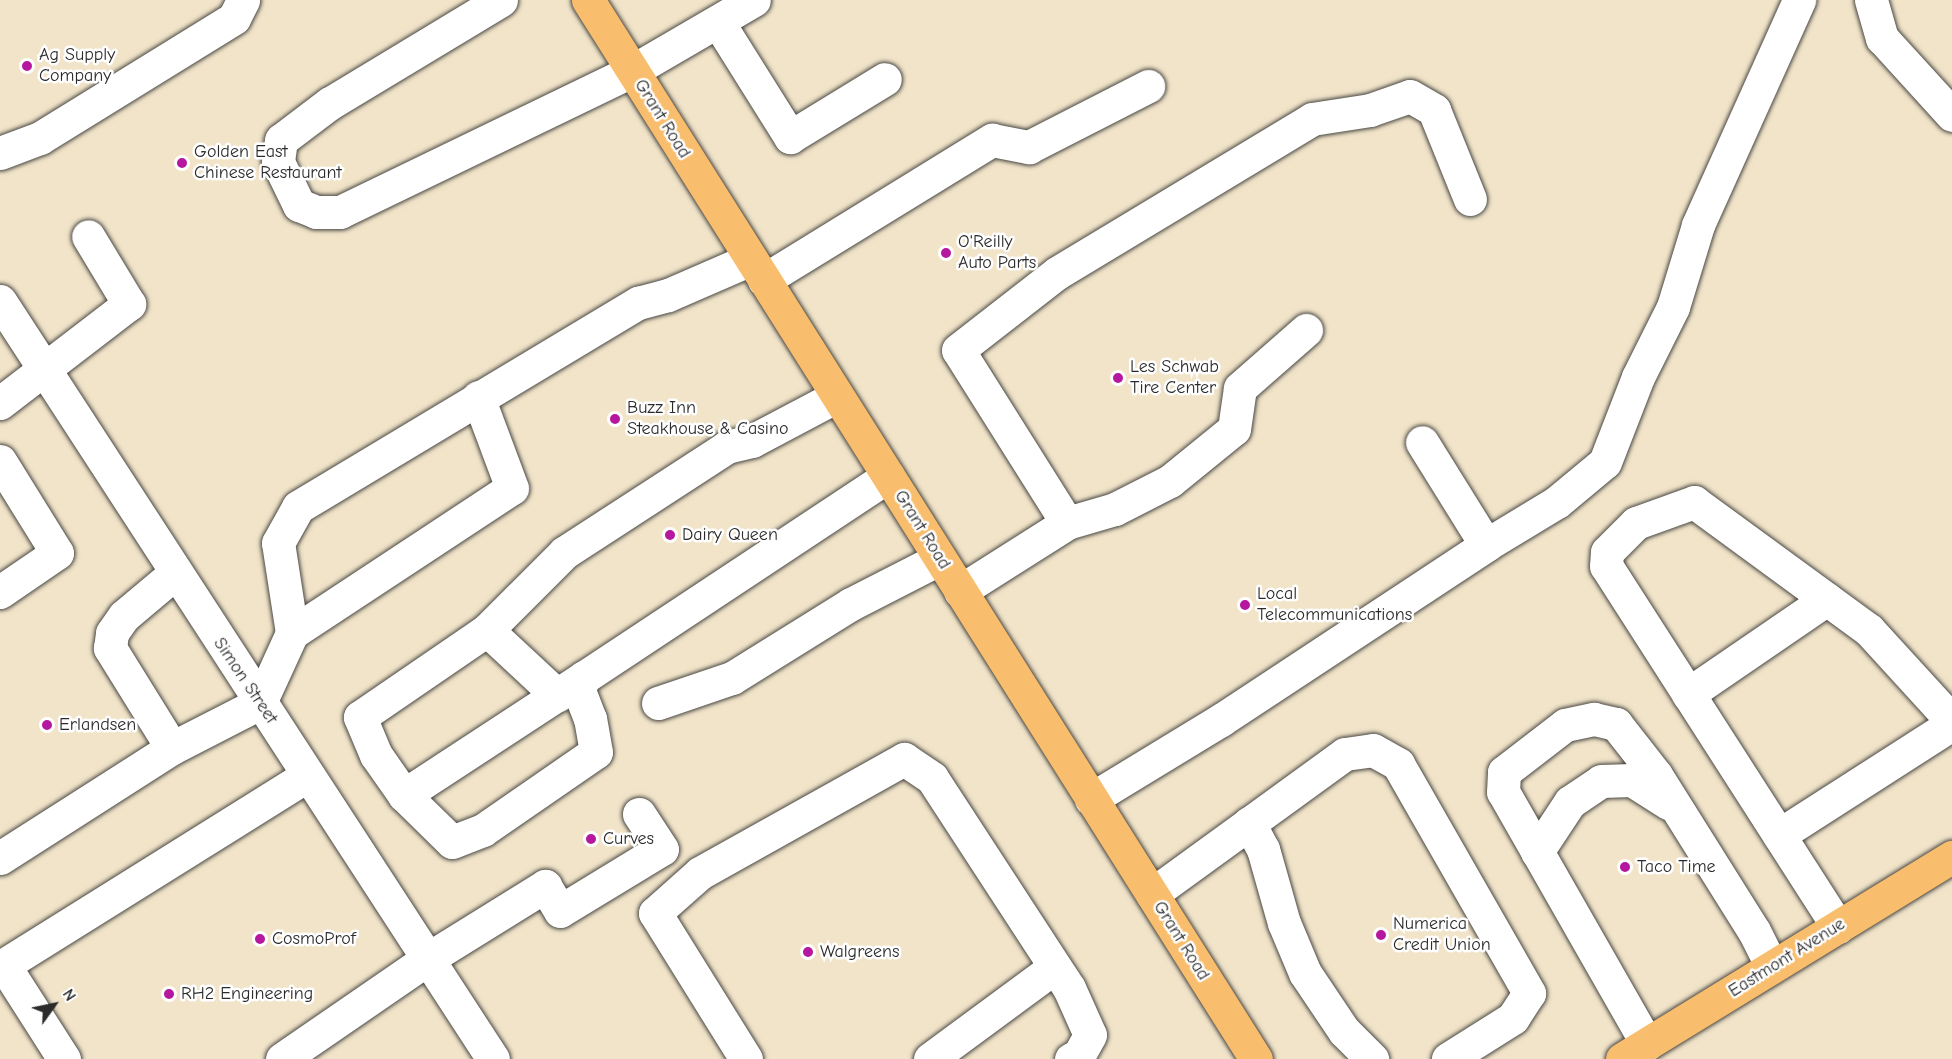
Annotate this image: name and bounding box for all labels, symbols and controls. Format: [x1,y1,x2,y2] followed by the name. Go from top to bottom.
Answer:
[39,45,115,88] place label: Ag Supply Company
[20,59,34,73] marker: Ag Supply Company
[629,76,695,162] street label: Grant Road
[194,142,342,184] place label: Golden East Chinese Restaurant
[175,156,189,170] marker: Golden East Chinese Restaurant
[958,232,1036,274] place label: O'Reilly Auto Parts
[939,246,953,260] marker: O'Reilly Auto Parts
[1130,357,1219,400] place label: Les Schwab Tire Center
[1111,371,1125,385] marker: Les Schwab Tire Center
[627,398,788,440] place label: Buzz Inn Steakhouse & Casino
[608,412,622,426] marker: Buzz Inn Steakhouse & Casino
[889,487,955,573] street label: Grant Road
[682,524,778,546] place label: Dairy Queen
[663,528,677,542] marker: Dairy Queen
[1257,584,1412,626] place label: Local Telecommunications
[1238,598,1252,612] marker: Local Telecommunications
[208,634,282,728] street label: Simon Street
[59,714,136,736] place label: Erlandsen
[40,718,54,732] marker: Erlandsen
[603,828,654,850] place label: Curves
[584,832,598,846] marker: Curves
[1637,856,1716,878] place label: Taco Time
[1618,860,1632,874] marker: Taco Time
[1148,898,1214,984] street label: Grant Road
[1393,914,1491,956] place label: Numerica Credit Union
[1725,914,1849,1002] street label: Eastmont Avenue
[272,928,356,950] place label: CosmoProf
[1374,928,1388,942] marker: Numerica Credit Union
[253,932,267,946] marker: CosmoProf
[820,941,899,963] place label: Walgreens
[801,945,815,959] marker: Walgreens
[24,975,84,1035] north arrow
[181,983,313,1005] place label: RH2 Engineering
[59,986,79,1004] text: N
[162,987,176,1001] marker: RH2 Engineering

